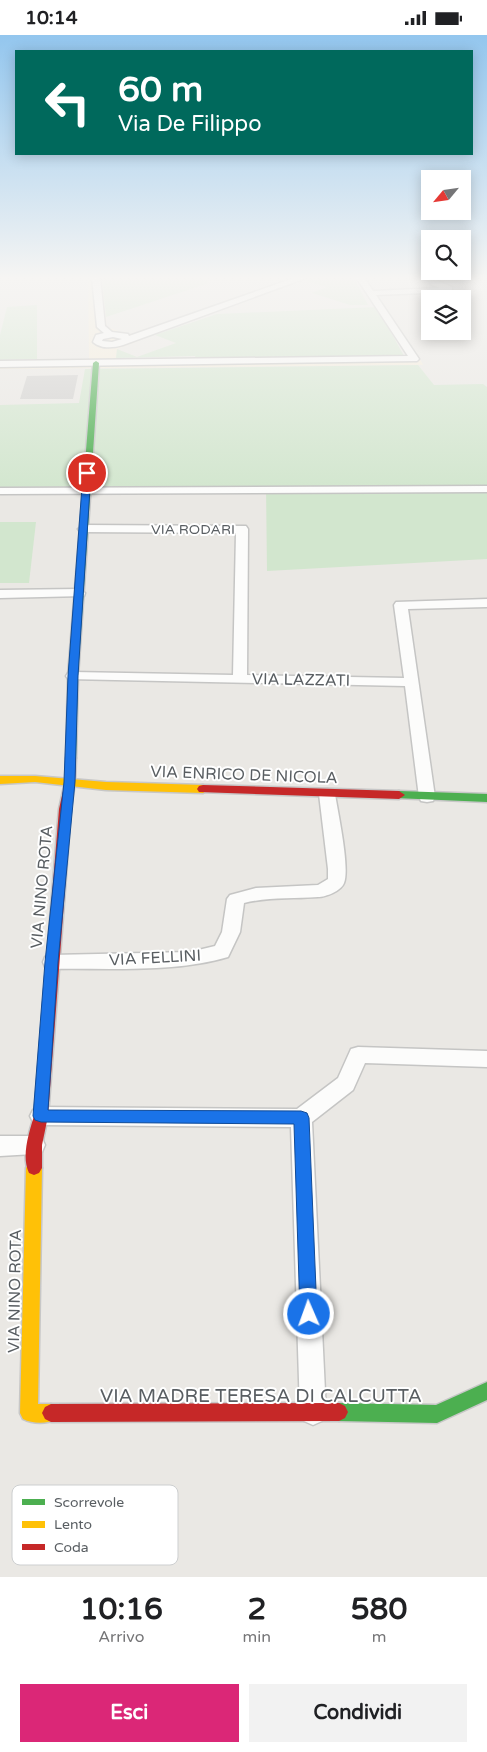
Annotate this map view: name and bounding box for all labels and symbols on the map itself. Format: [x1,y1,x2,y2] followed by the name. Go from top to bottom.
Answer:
[421,170,471,220] north arrow
[66,452,108,494] pin
[151,521,235,538] street label: VIA RODARI
[252,669,350,691] street label: VIA LAZZATI
[150,762,338,788] street label: VIA ENRICO DE NICOLA
[27,824,57,950] street label: VIA NINO ROTA
[108,946,202,970] street label: VIA FELLINI
[4,1229,26,1353] street label: VIA NINO ROTA
[282,1287,334,1339] position arrow
[100,1385,422,1407] street label: VIA MADRE TERESA DI CALCUTTA
[12,1485,178,1565] legend
[54,1494,124,1511] text: Scorrevole
[54,1516,92,1533] text: Lento
[54,1539,89,1556] text: Coda

